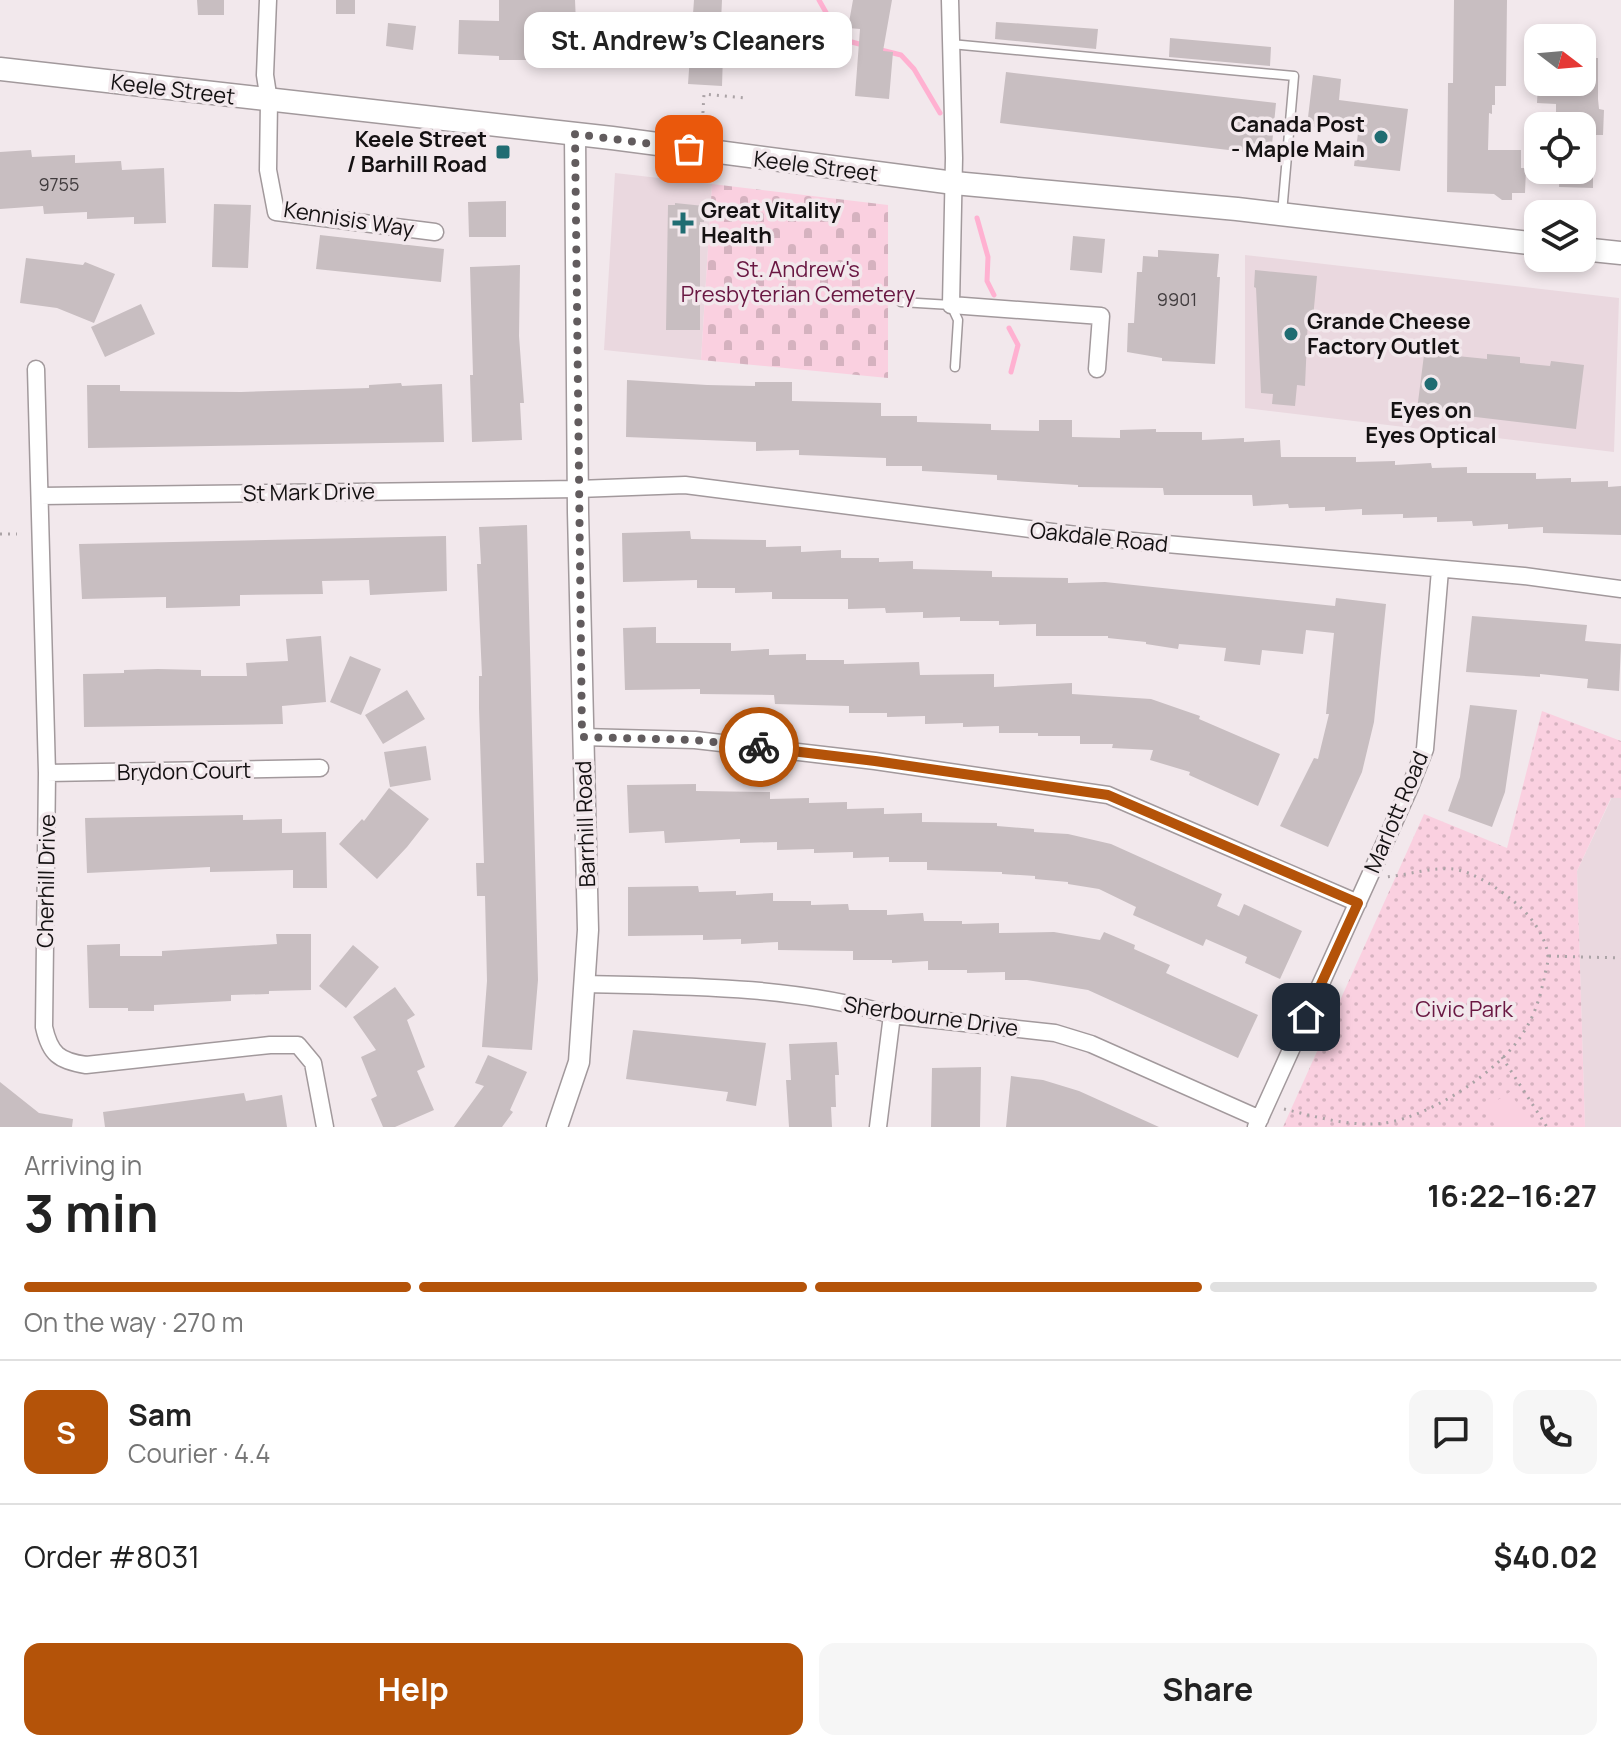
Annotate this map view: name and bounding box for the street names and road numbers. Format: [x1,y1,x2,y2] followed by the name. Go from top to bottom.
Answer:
[109,67,237,112] street label: Keele Street
[752,144,880,189] street label: Keele Street
[282,194,417,244] street label: Kennisis Way
[243,476,375,508] street label: St Mark Drive
[1028,515,1170,559] street label: Oakdale Road
[1357,746,1435,878] street label: Marlott Road
[116,755,252,787] street label: Brydon Court
[568,760,602,888] street label: Barrhill Road
[30,814,62,948] street label: Cherhill Drive
[842,989,1020,1043] street label: Sherbourne Drive

